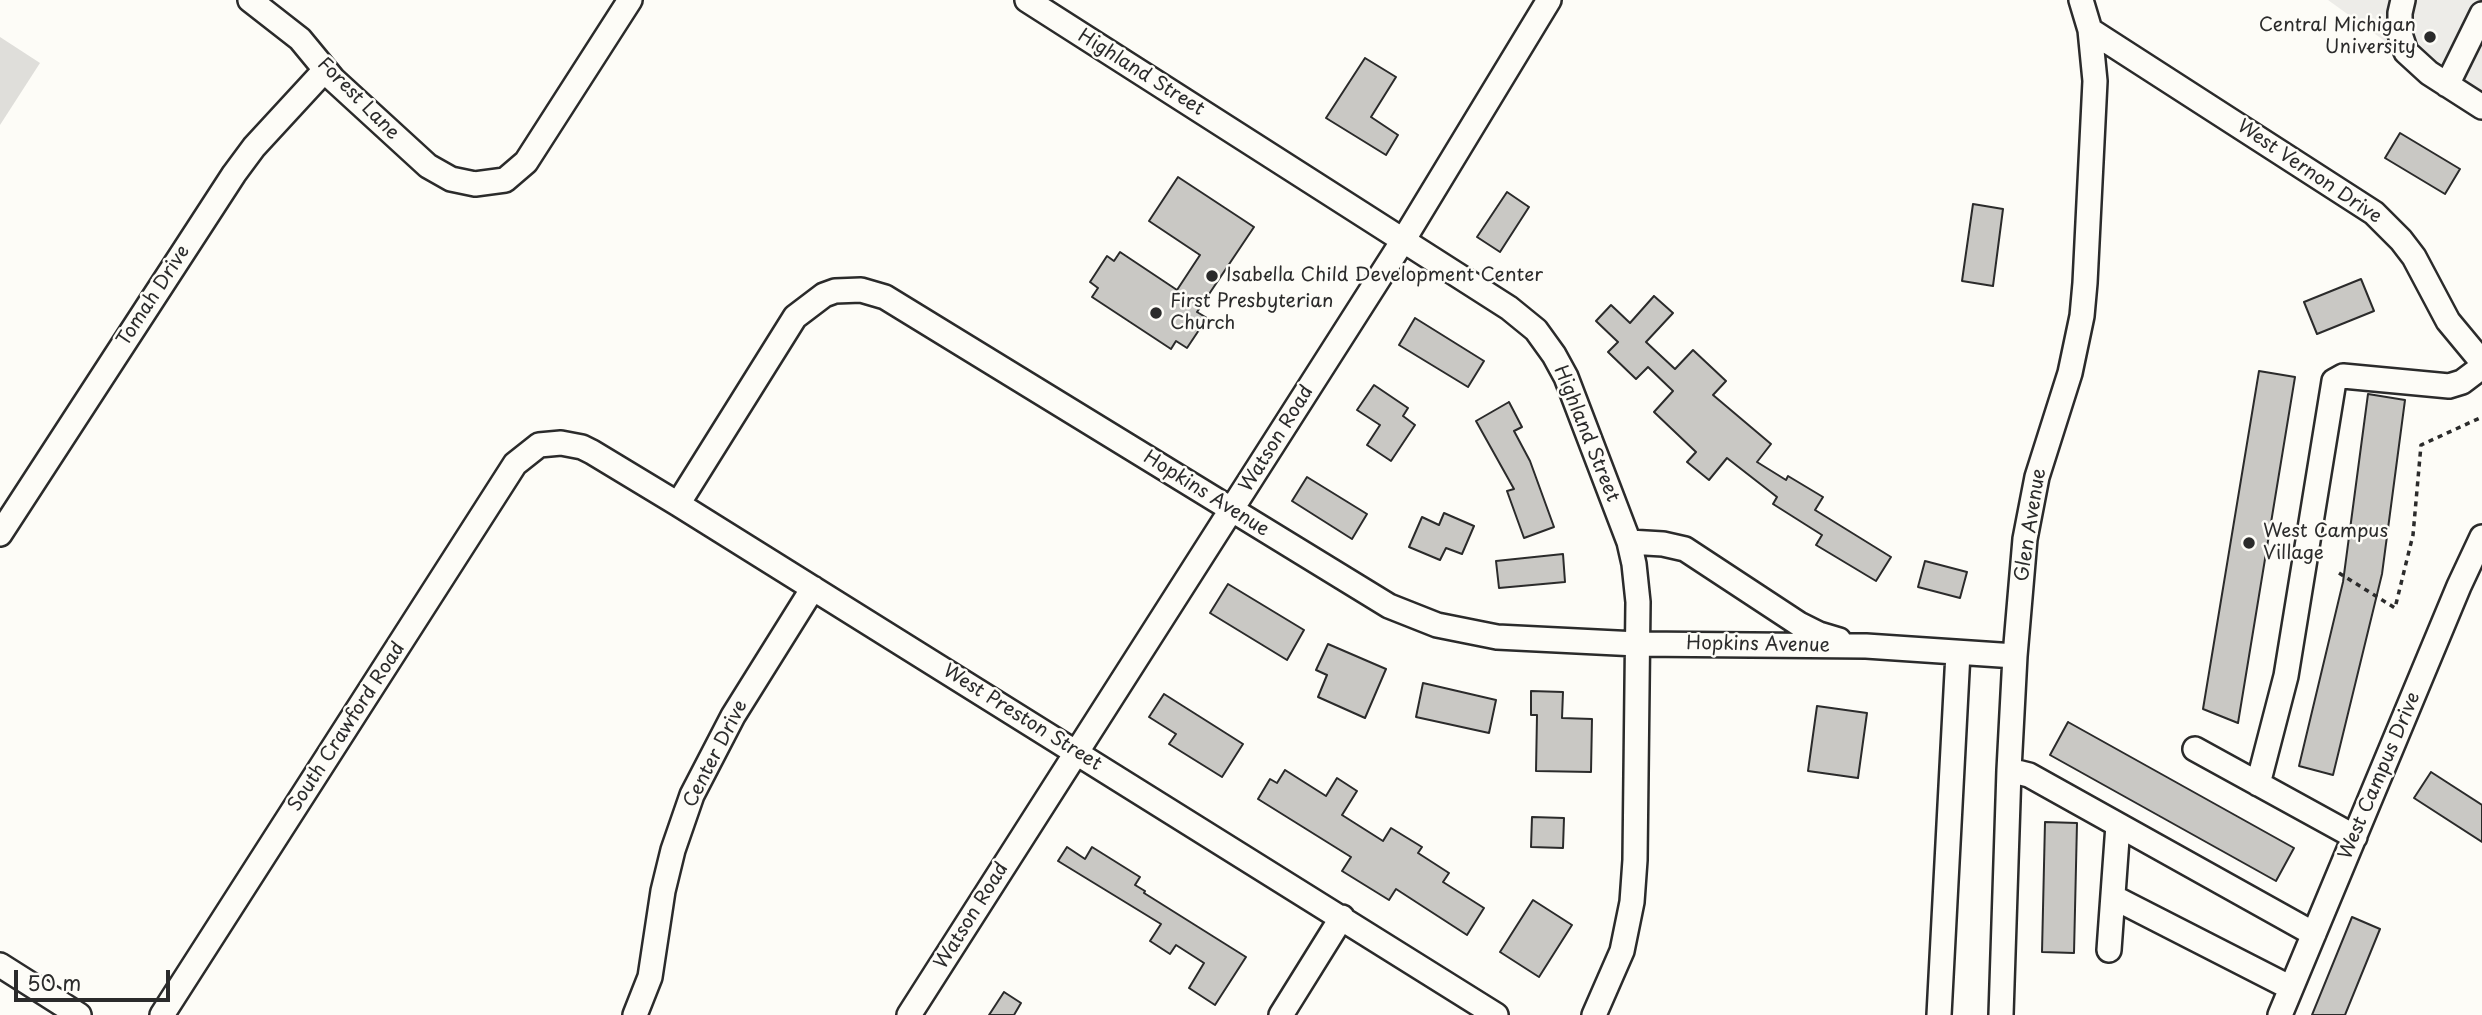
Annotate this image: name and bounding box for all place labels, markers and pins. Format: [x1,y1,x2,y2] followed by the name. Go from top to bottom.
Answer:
[2259,15,2416,59] place label: Central Michigan University
[2422,29,2438,45] marker: Central Michigan University
[1226,265,1543,287] place label: Isabella Child Development Center
[1204,268,1220,284] marker: Isabella Child Development Center
[1170,291,1333,335] place label: First Presbyterian Church
[1148,305,1164,321] marker: First Presbyterian Church
[2263,521,2388,565] place label: West Campus Village
[2241,535,2257,551] marker: West Campus Village

